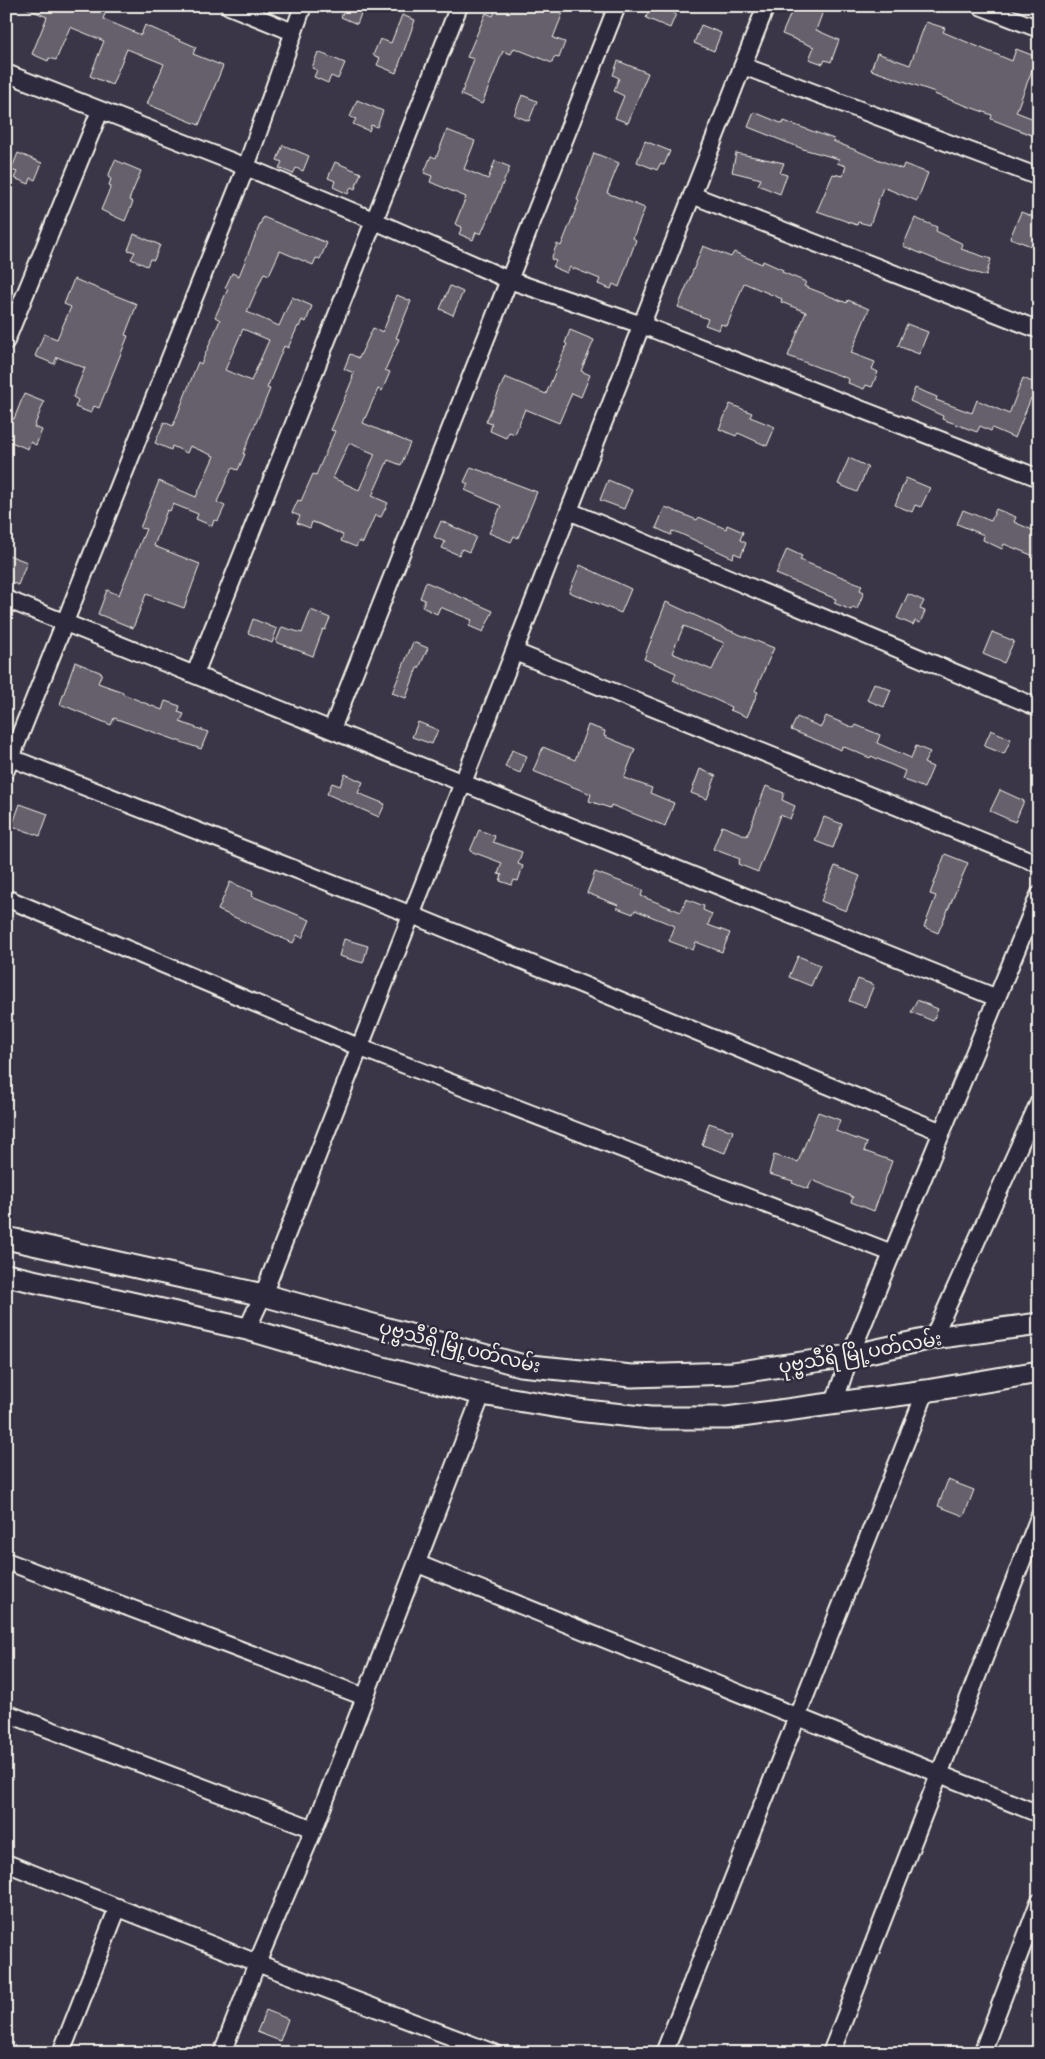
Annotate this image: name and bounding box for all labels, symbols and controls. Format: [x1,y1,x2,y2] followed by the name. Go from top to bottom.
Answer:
[376,1312,544,1383] street label: ပုဗ္ဗသီရိ မြို့ပတ်လမ်း
[776,1324,945,1383] street label: ပုဗ္ဗသီရိ မြို့ပတ်လမ်း

